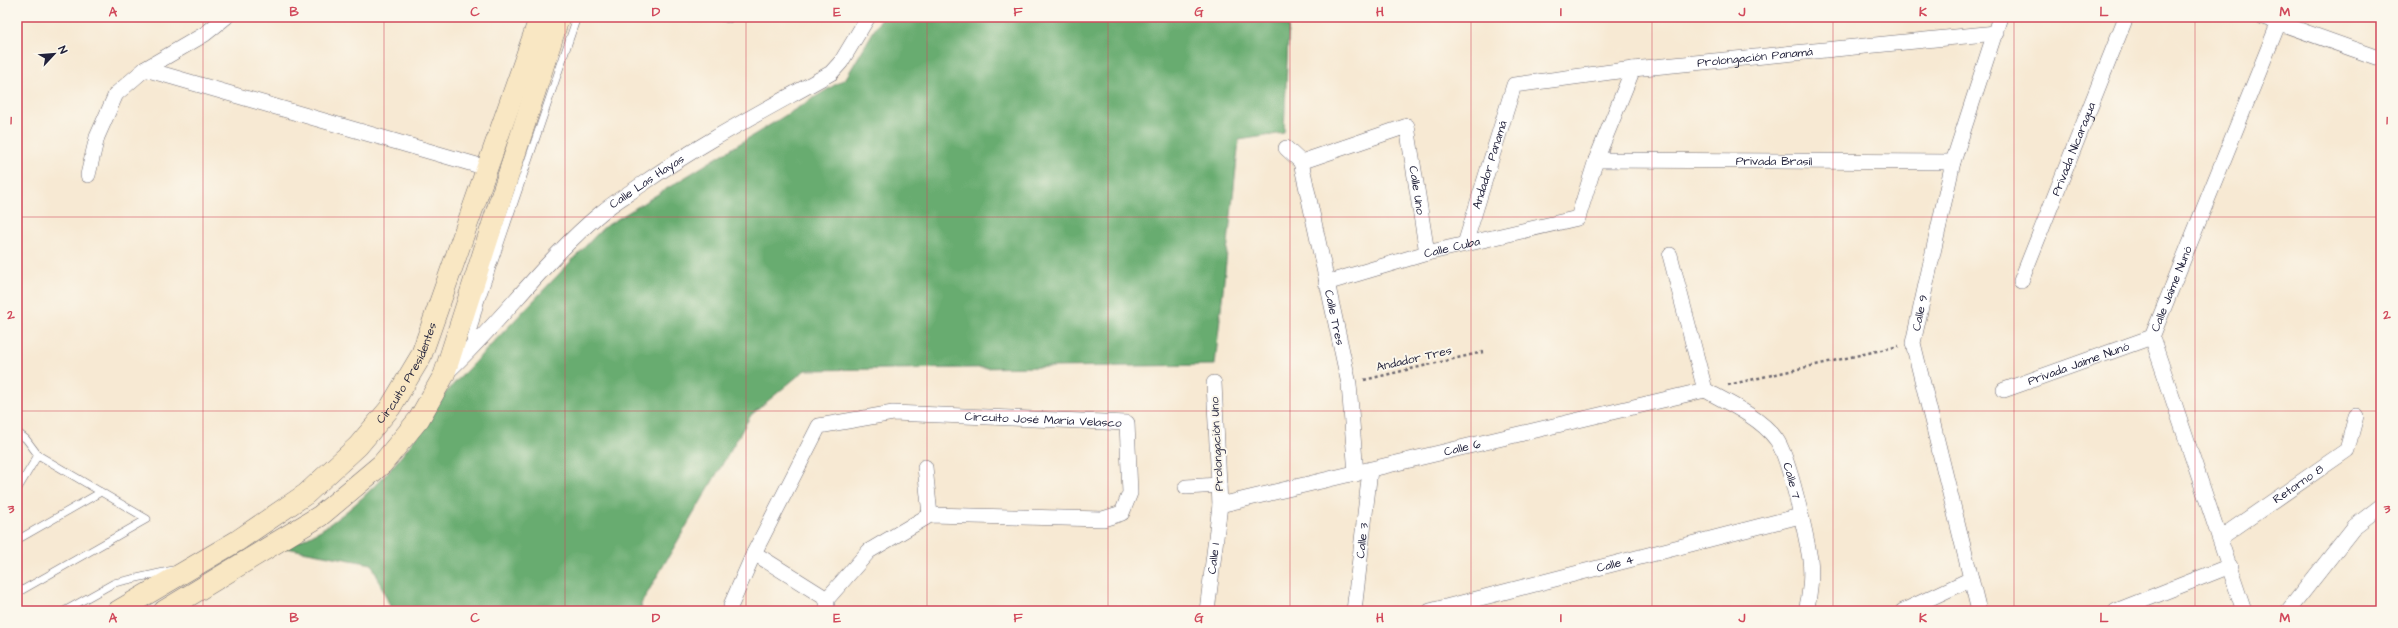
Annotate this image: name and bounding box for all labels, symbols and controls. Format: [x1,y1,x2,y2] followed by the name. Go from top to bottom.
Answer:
[109,3,118,21] text: A
[289,3,299,21] text: B
[470,3,480,21] text: C
[652,3,661,21] text: D
[833,3,841,21] text: E
[1013,3,1023,21] text: F
[1194,3,1204,21] text: G
[1376,3,1384,21] text: H
[1560,3,1562,21] text: I
[1738,3,1746,21] text: J
[1919,3,1927,21] text: K
[2099,3,2109,21] text: L
[2280,3,2291,21] text: M
[34,34,74,74] north arrow
[54,43,71,56] text: N
[1696,43,1814,71] street label: Prolongación Panamá
[2047,100,2100,199] street label: Privada Nicaragua
[10,111,12,129] text: 1
[2386,111,2388,129] text: 1
[1468,118,1511,211] street label: Andador Panamá
[606,150,688,213] street label: Calle Las Hayas
[1736,152,1812,170] street label: Privada Brasil
[1405,165,1429,216] street label: Calle Uno
[1422,232,1482,262] street label: Calle Cuba
[2147,243,2196,334] street label: Calle Jaime Nunó
[1320,288,1349,347] street label: Calle Tres
[1907,293,1932,332] street label: Calle 9
[6,306,15,324] text: 2
[2382,306,2391,324] text: 2
[372,320,441,427] street label: Circuito Presidentes
[2025,337,2132,389] street label: Privada Jaime Nunó
[1375,342,1453,376] street label: Andador Tres
[1206,396,1229,492] street label: Prolongación Uno
[964,408,1122,431] street label: Circuito José María Velasco
[1442,435,1483,460] street label: Calle 6
[1779,460,1805,501] street label: Calle 7
[2269,460,2327,508] street label: Retorno 8
[7,500,15,518] text: 3
[2383,500,2391,518] text: 3
[1352,522,1372,559] street label: Calle 3
[1203,541,1224,575] street label: Calle 1
[1595,551,1635,576] street label: Calle 4
[109,609,118,627] text: A
[289,609,299,627] text: B
[470,609,480,627] text: C
[652,609,661,627] text: D
[833,609,841,627] text: E
[1013,609,1023,627] text: F
[1194,609,1204,627] text: G
[1376,609,1384,627] text: H
[1560,609,1562,627] text: I
[1738,609,1746,627] text: J
[1919,609,1927,627] text: K
[2099,609,2109,627] text: L
[2280,609,2291,627] text: M

